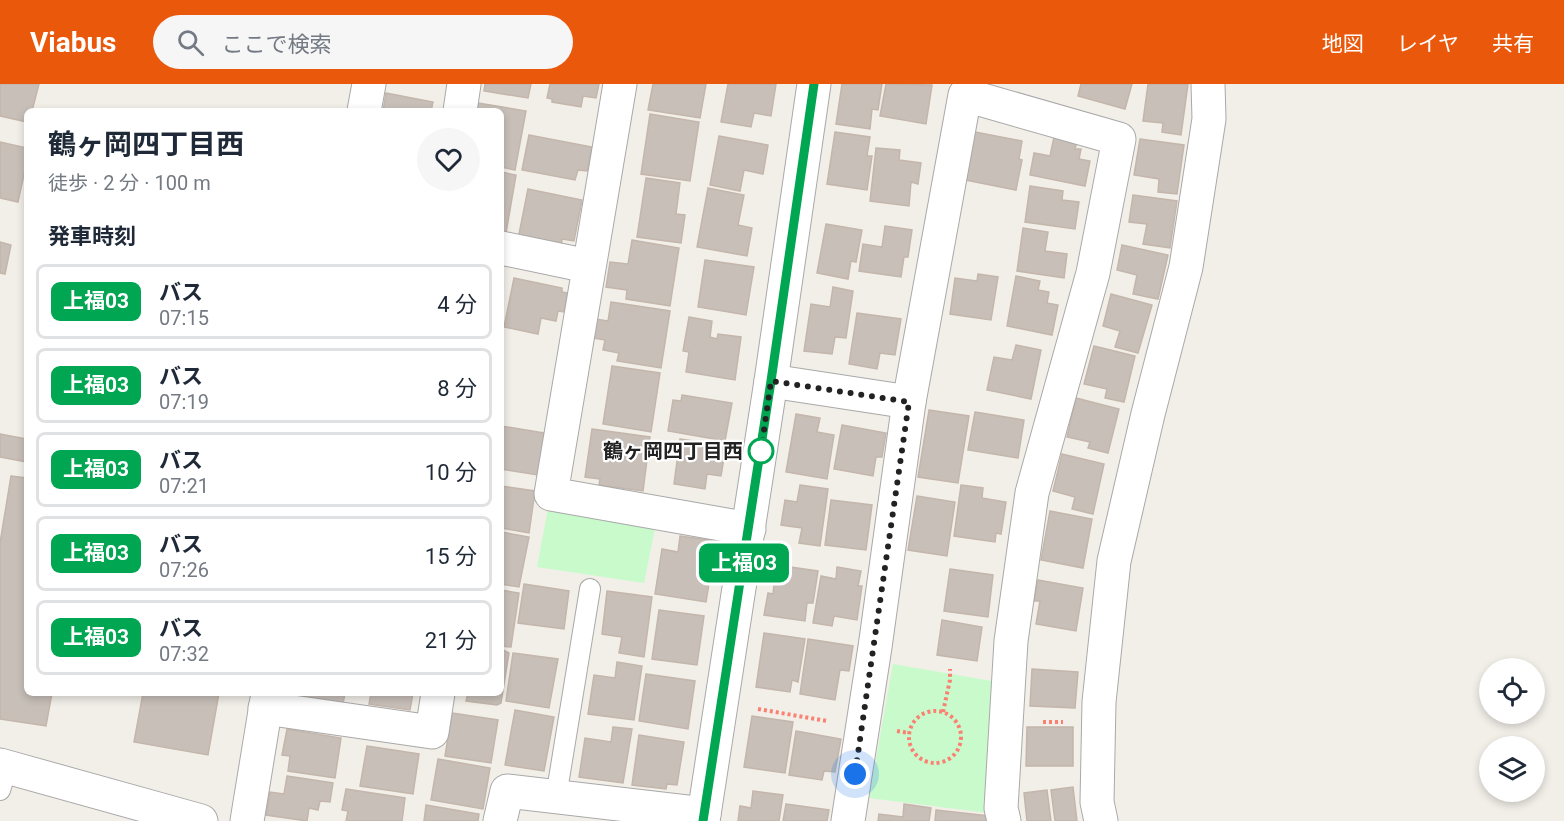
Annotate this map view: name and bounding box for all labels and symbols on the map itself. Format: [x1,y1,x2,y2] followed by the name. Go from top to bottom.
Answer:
[748,438,774,464] marker: 鶴ヶ岡四丁目西
[603,439,743,463] place label: 鶴ヶ岡四丁目西
[702,544,786,582] line badge: 上福03
[840,759,870,789] your location

